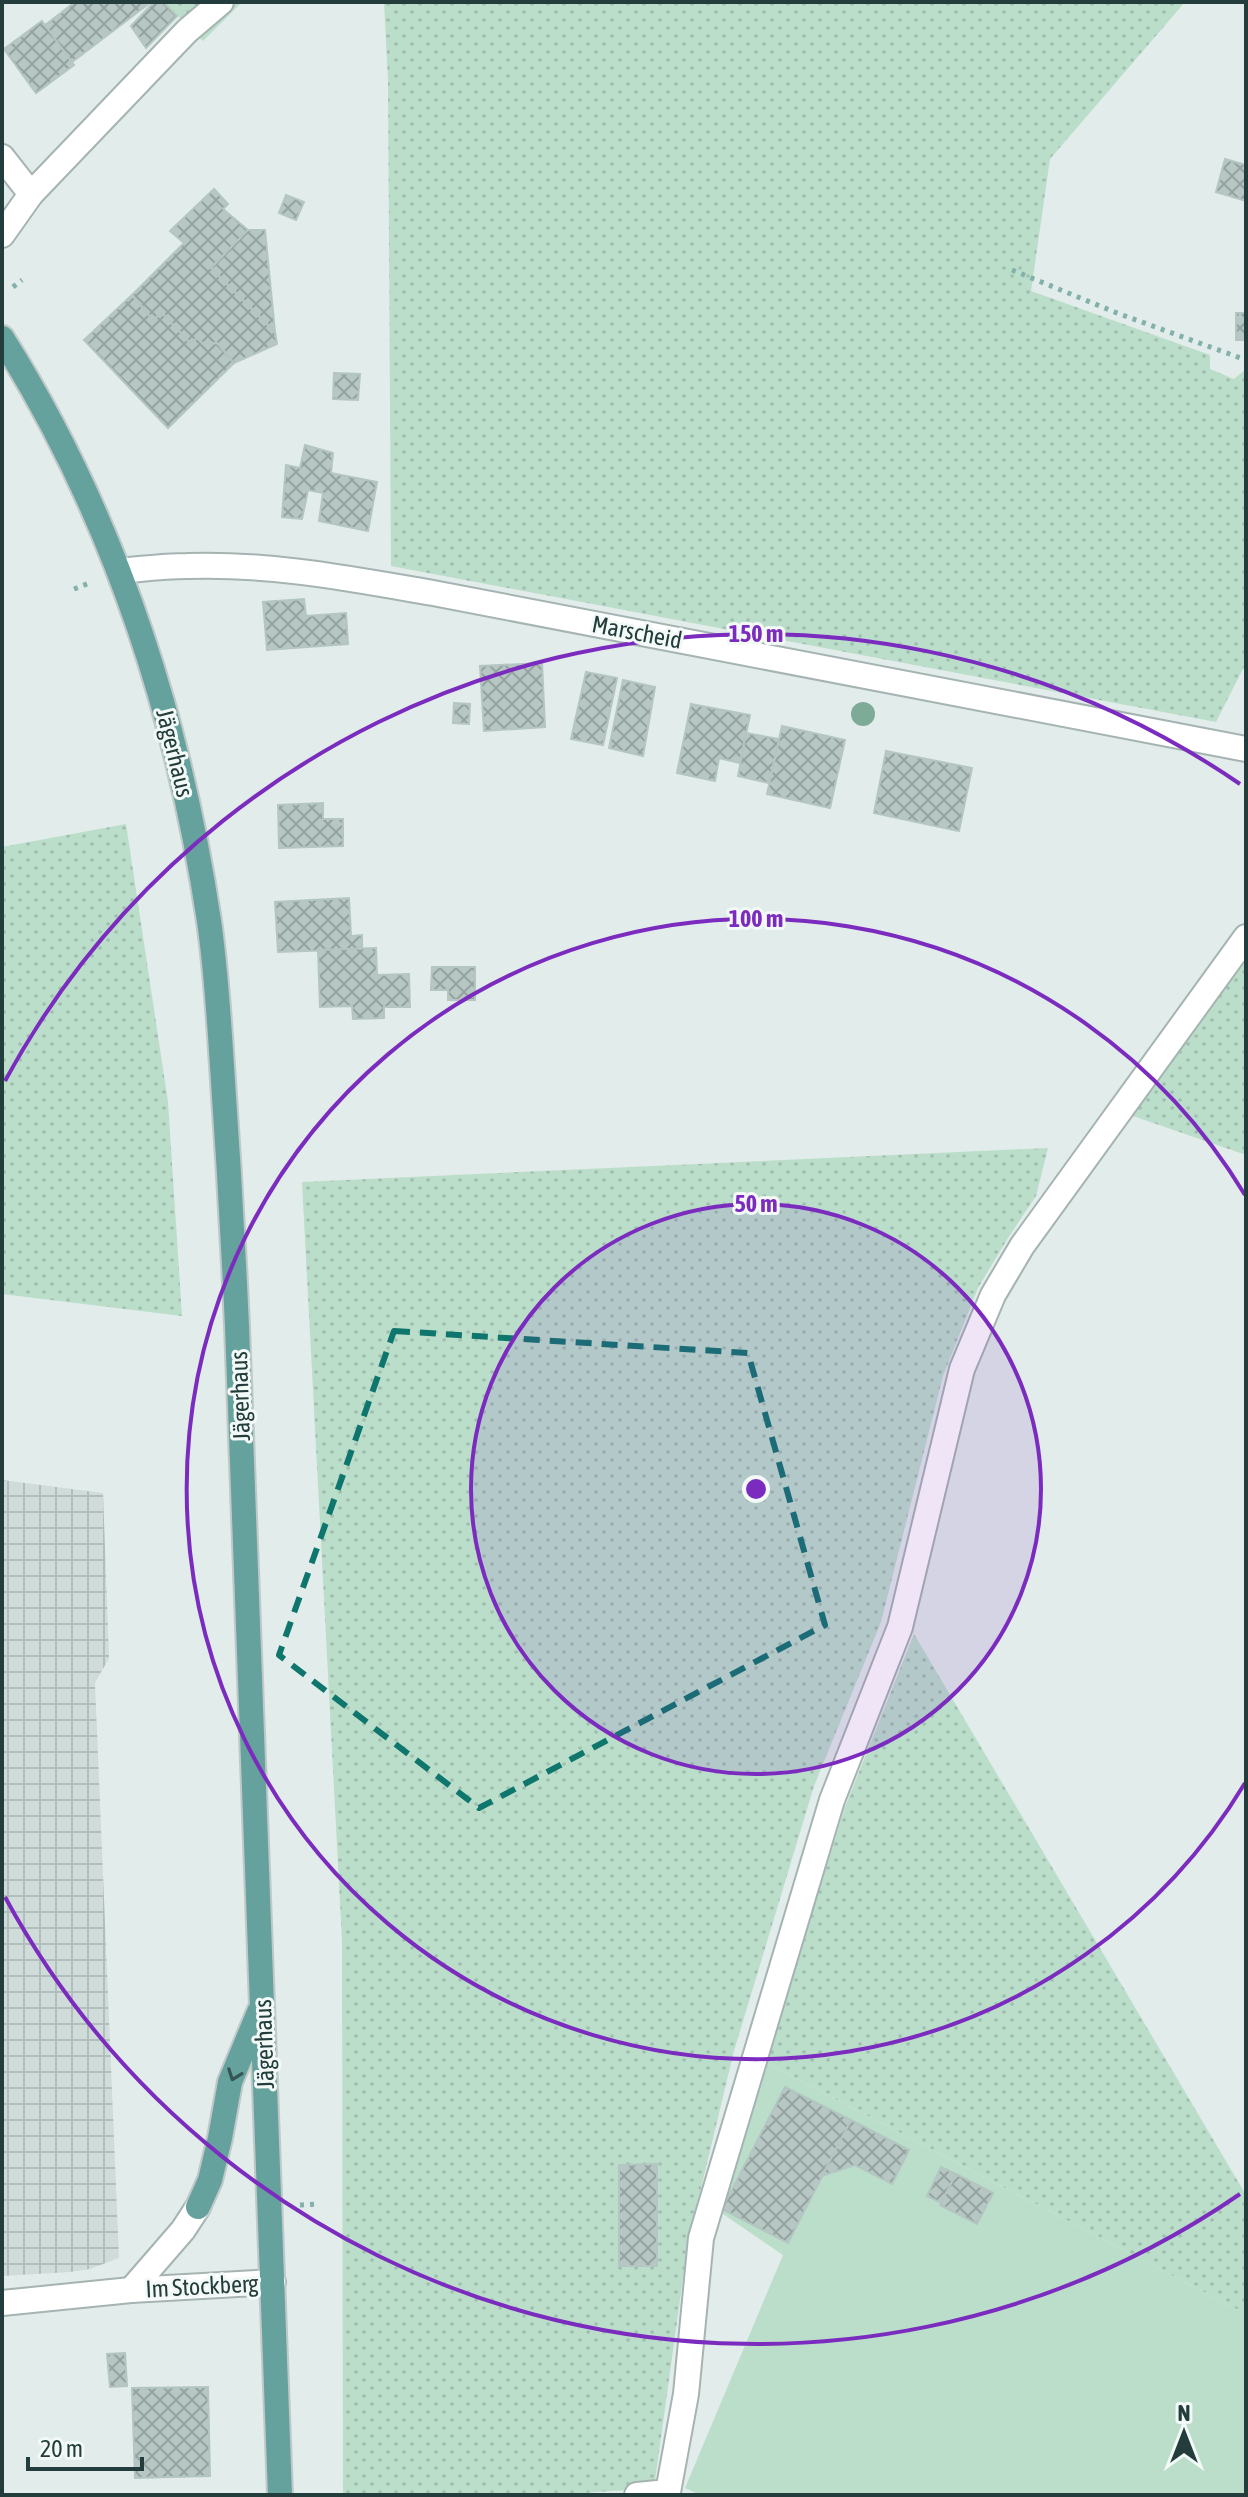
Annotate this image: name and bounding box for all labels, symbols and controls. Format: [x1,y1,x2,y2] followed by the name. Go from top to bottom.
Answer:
[590,610,684,654] street label: Marscheid
[729,620,783,647] text: 150 m
[151,706,199,800] street label: Jägerhaus
[729,905,783,932] text: 100 m
[734,1190,778,1217] text: 50 m
[225,1351,255,1441] street label: Jägerhaus
[742,1475,770,1503] centre of rings
[249,1999,279,2089] street label: Jägerhaus
[227,2067,243,2081] one-way arrow
[145,2270,260,2302] street label: Im Stockberg
[1144,2393,1224,2473] north arrow
[1178,2400,1190,2426] text: N
[28,2421,142,2471] scale bar
[40,2435,83,2462] text: 20 m

